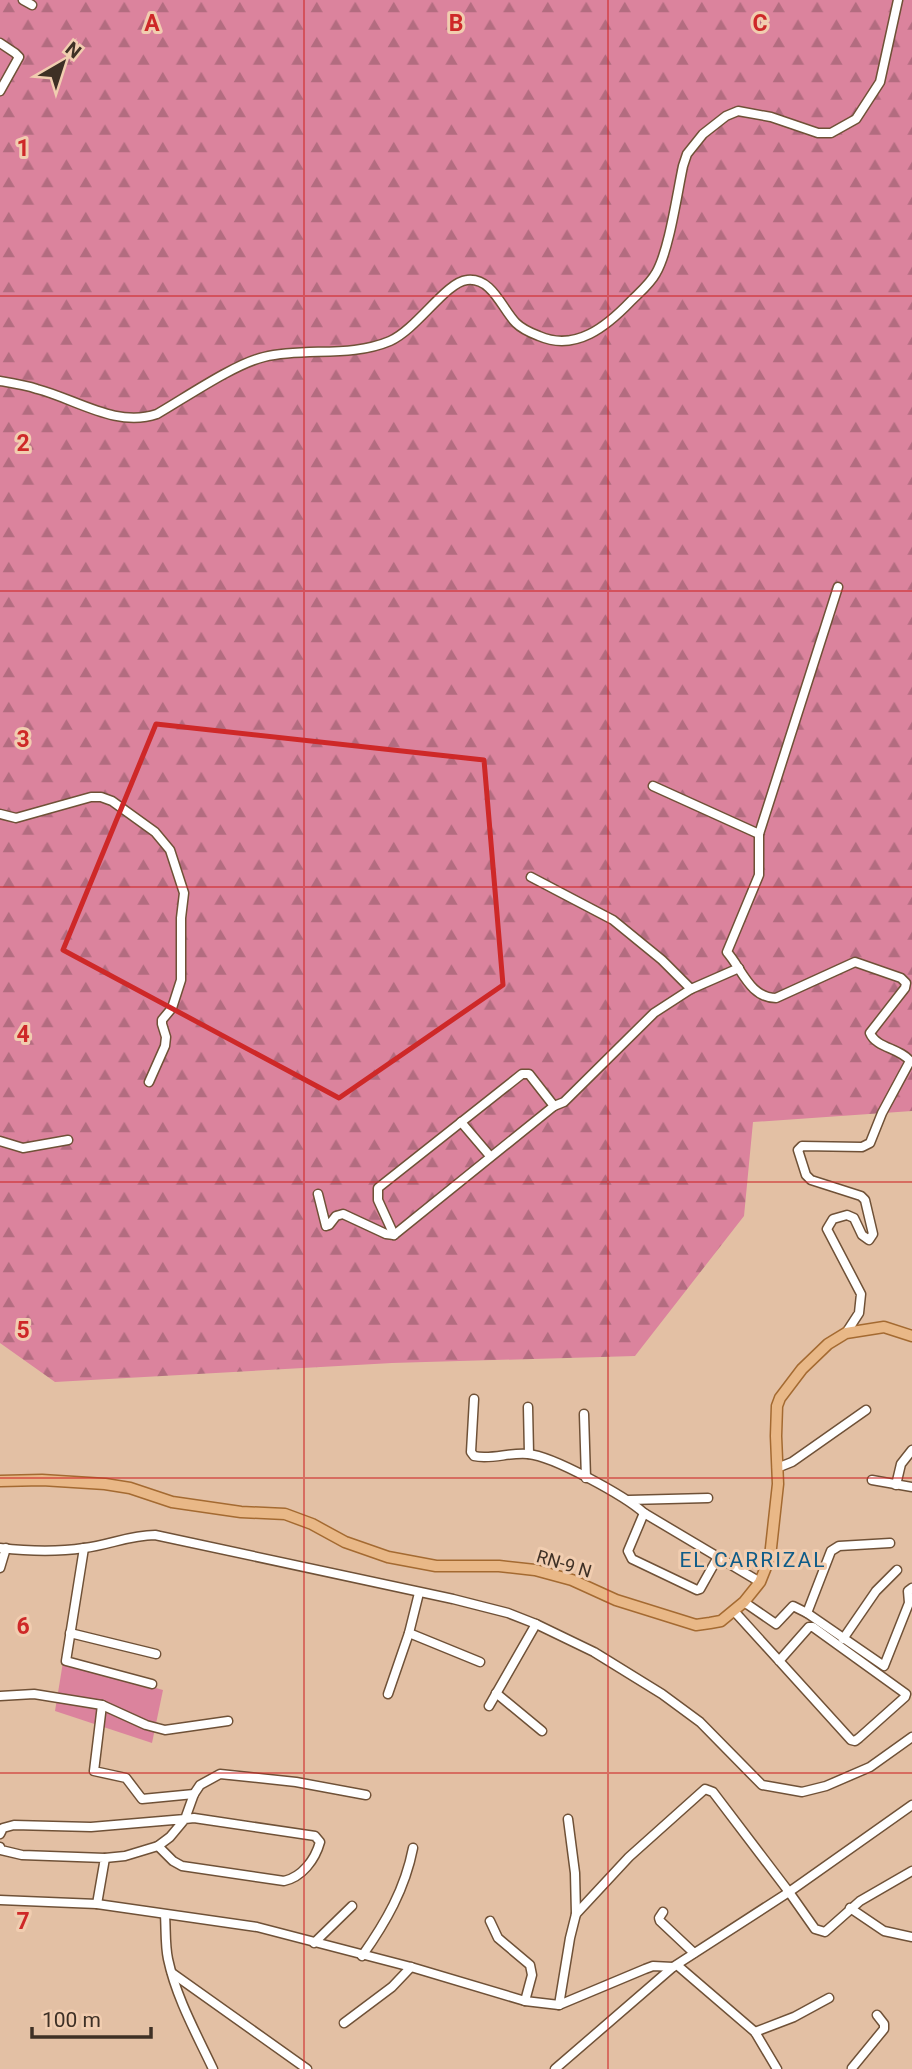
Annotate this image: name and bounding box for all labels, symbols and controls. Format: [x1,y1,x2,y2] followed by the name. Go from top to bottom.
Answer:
[144,10,160,37] text: A
[449,10,463,37] text: B
[752,10,768,37] text: C
[28,28,98,98] north arrow
[61,37,86,63] text: N
[16,135,30,162] text: 1
[16,430,30,457] text: 2
[16,726,30,753] text: 3
[16,1021,30,1048] text: 4
[16,1317,30,1344] text: 5
[534,1545,594,1582] street label: RN-9 N
[679,1548,827,1572] district label: EL CARRIZAL
[16,1613,30,1640] text: 6
[16,1908,30,1935] text: 7
[32,1996,150,2040] scale bar
[42,2008,101,2032] text: 100 m

